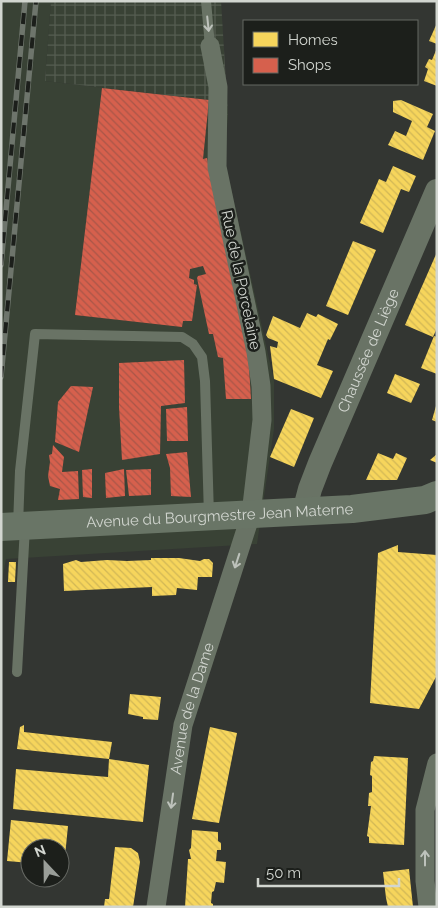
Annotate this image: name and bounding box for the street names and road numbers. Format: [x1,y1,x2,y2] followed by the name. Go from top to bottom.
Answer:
[217,208,265,352] street label: Rue de la Porcelaine
[334,286,403,415] street label: Chaussée de Liège
[86,500,354,532] street label: Avenue du Bourgmestre Jean Materne
[167,640,218,776] street label: Avenue de la Dame

